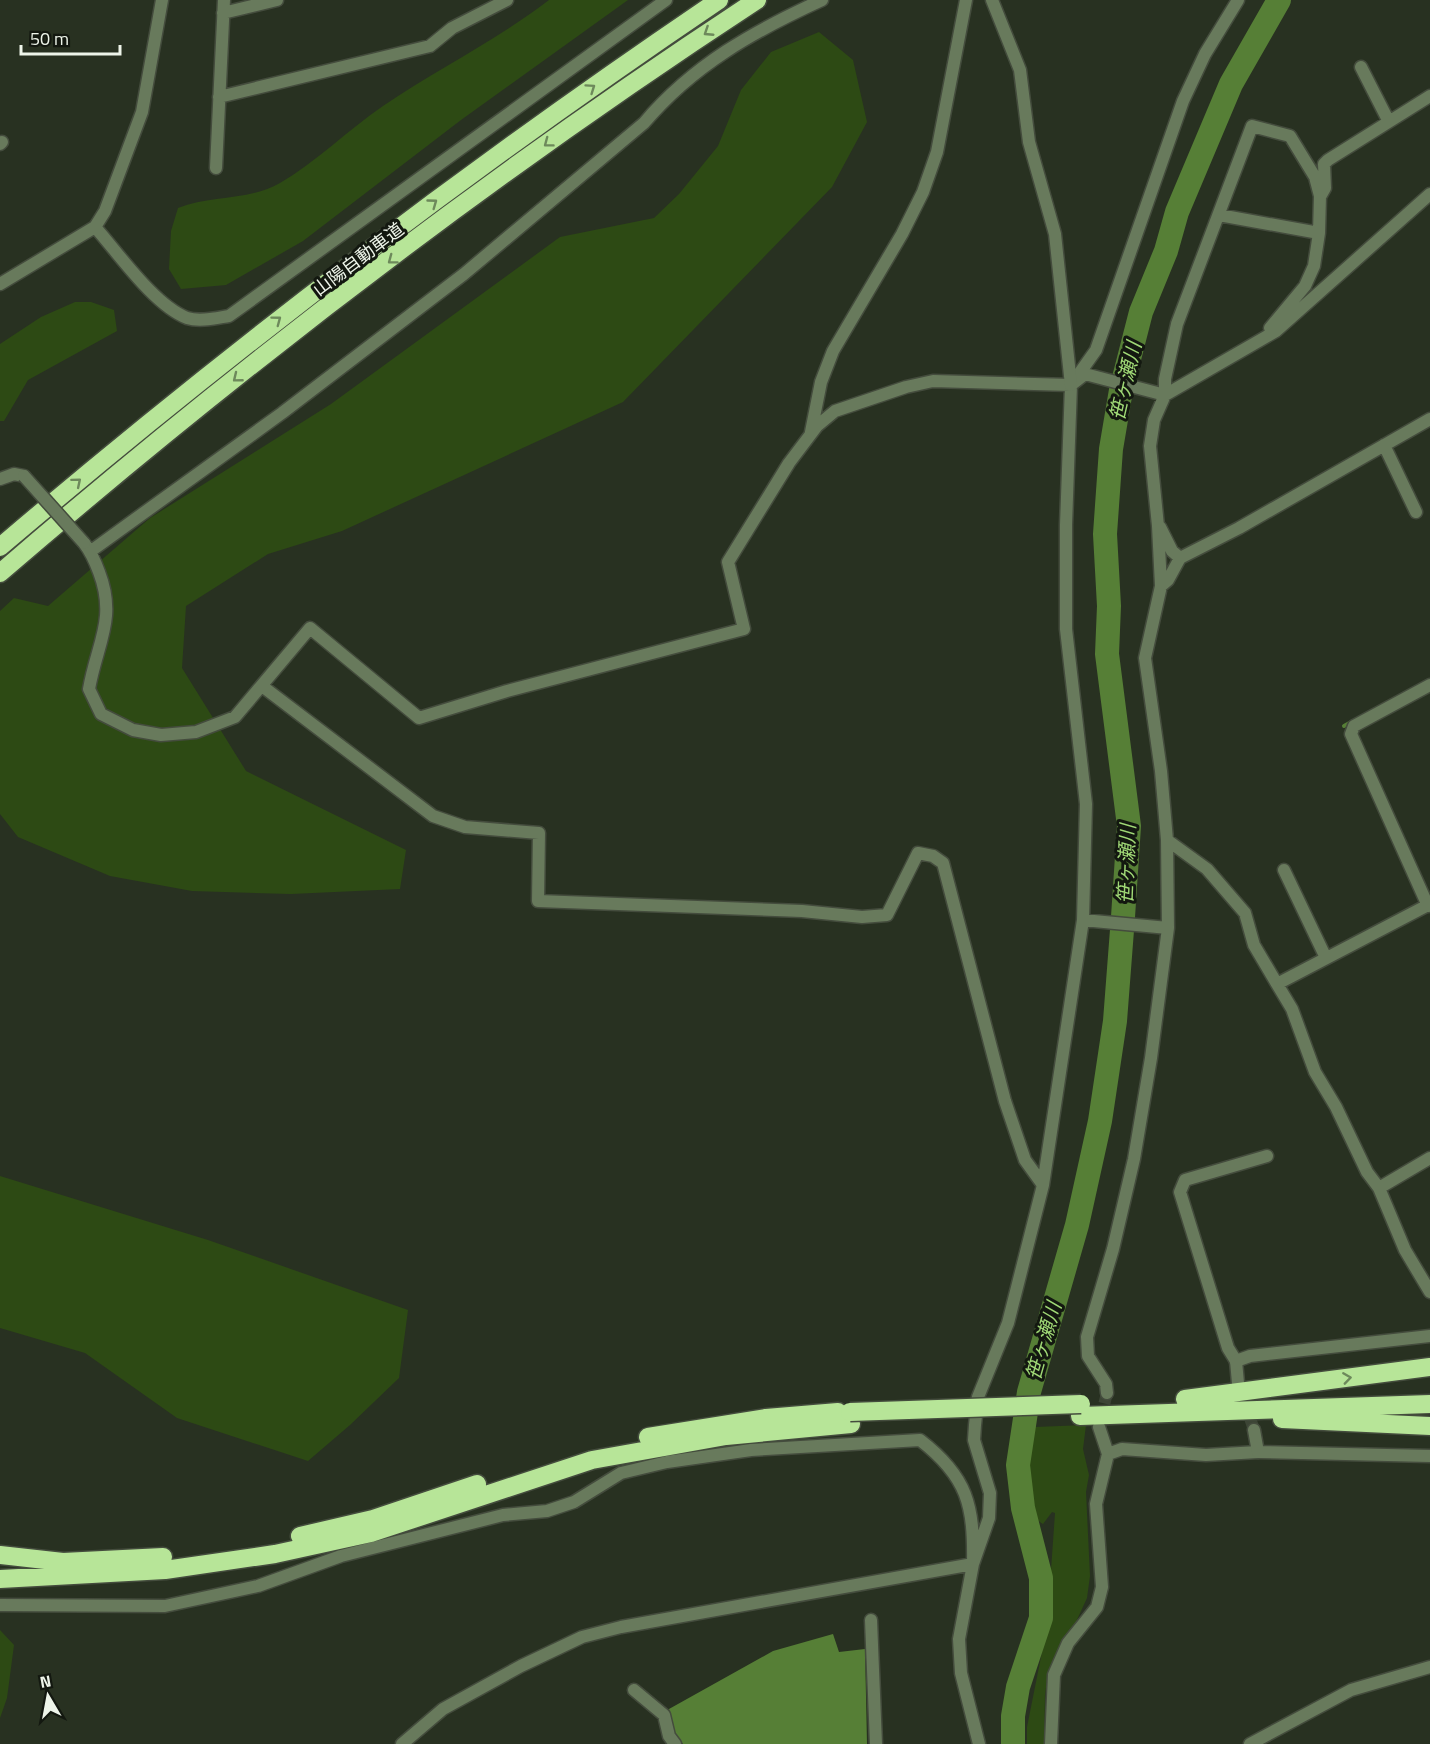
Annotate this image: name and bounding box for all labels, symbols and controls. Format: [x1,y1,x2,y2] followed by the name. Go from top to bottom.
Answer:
[21,18,120,56] scale bar
[30,25,69,52] text: 50 m
[704,25,715,36] one-way arrow
[584,84,595,95] one-way arrow
[544,136,555,147] one-way arrow
[427,199,438,210] one-way arrow
[307,216,409,302] street label: 山陽自動車道
[387,252,398,263] one-way arrow
[271,316,282,327] one-way arrow
[1101,337,1150,423] water label: 笹ヶ瀬川
[232,370,243,381] one-way arrow
[70,478,81,489] one-way arrow
[1109,821,1143,905] water label: 笹ヶ瀬川
[1017,1296,1069,1384] water label: 笹ヶ瀬川
[1342,1372,1352,1385] one-way arrow
[18,1666,78,1726] north arrow
[38,1668,53,1694] text: N

